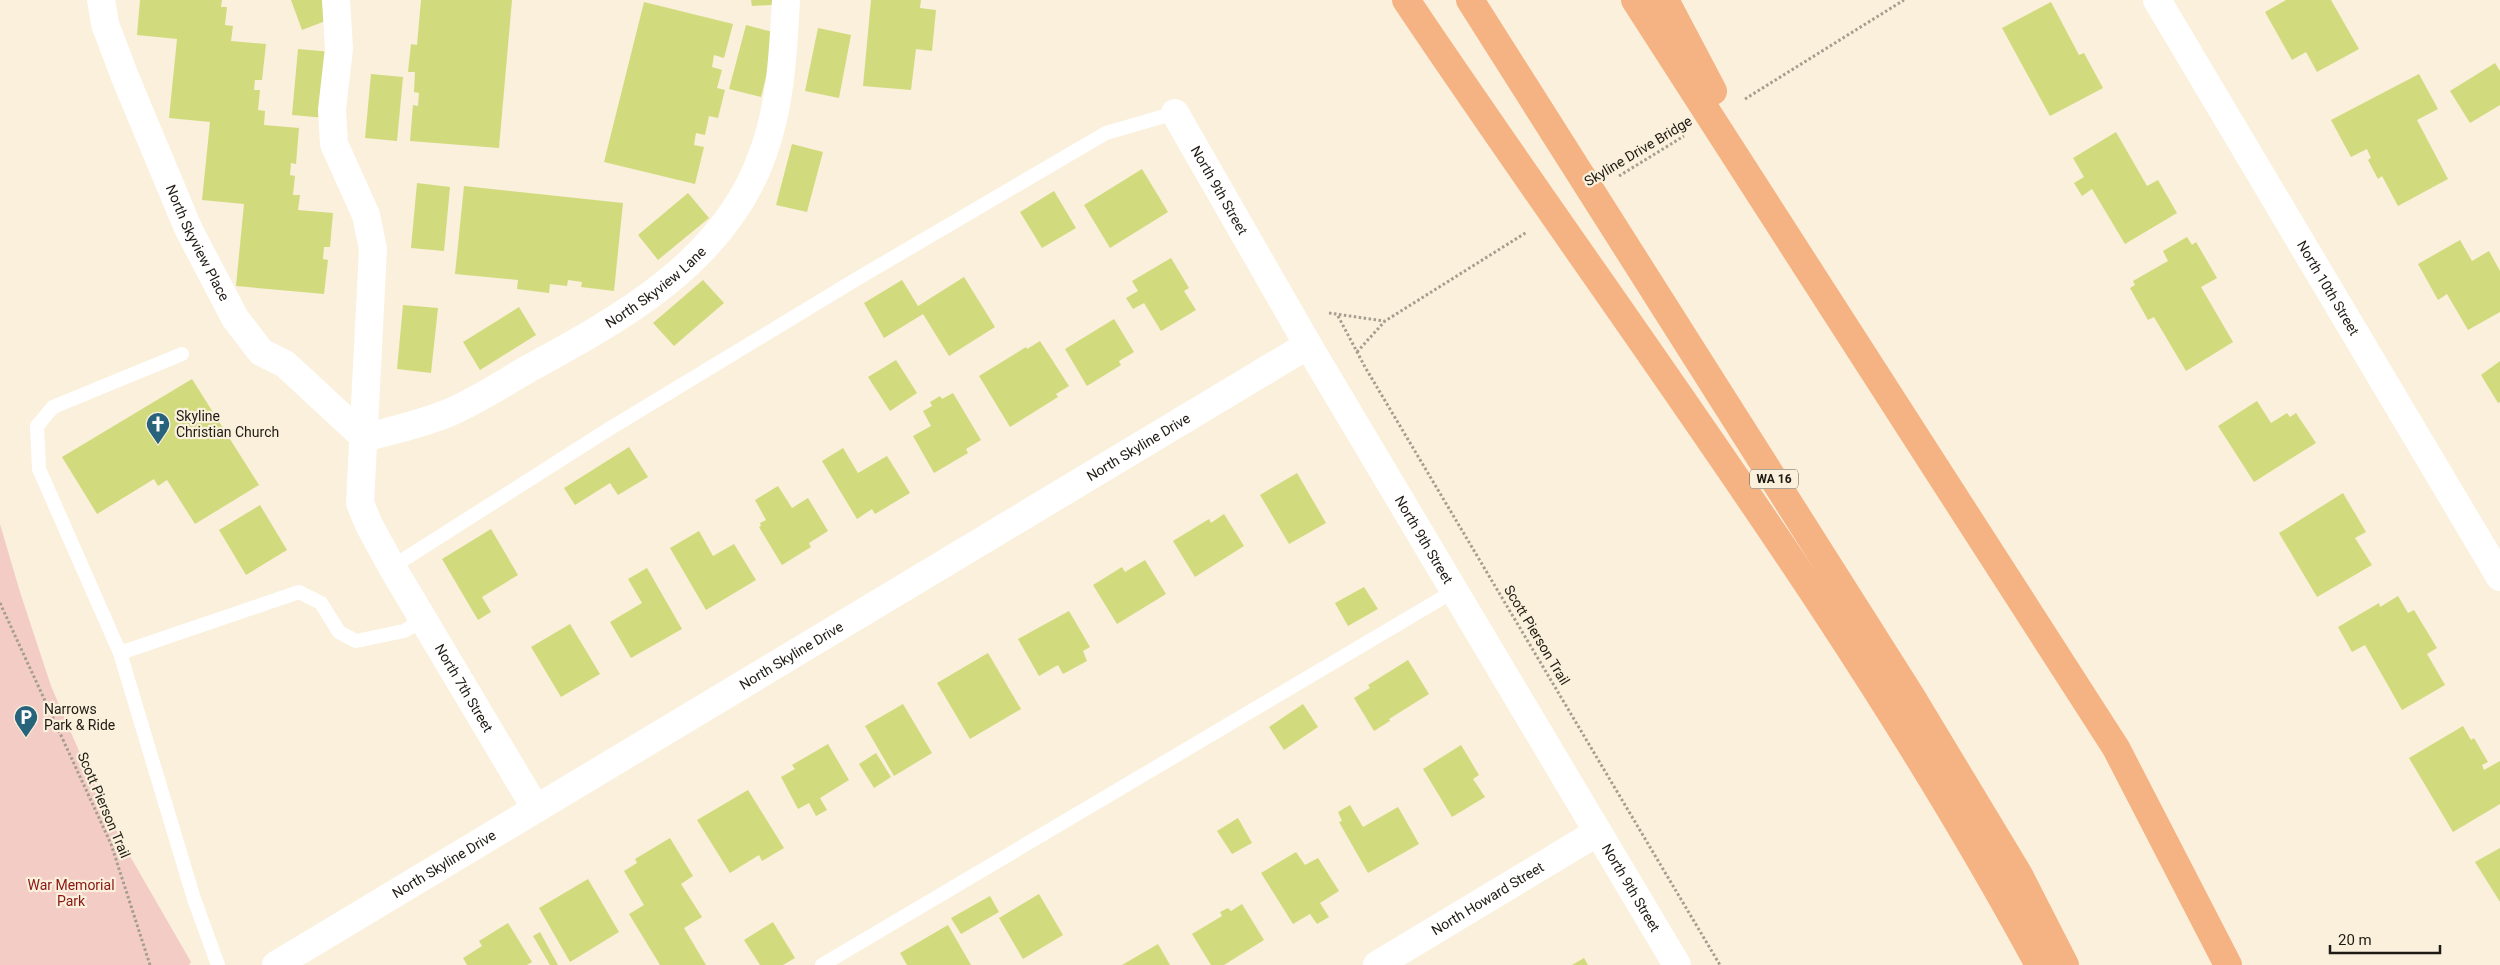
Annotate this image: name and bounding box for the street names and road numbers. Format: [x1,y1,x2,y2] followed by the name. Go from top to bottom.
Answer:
[1581,113,1695,189] street label: Skyline Drive Bridge
[1188,143,1251,238] street label: North 9th Street
[163,182,233,304] street label: North Skyview Place
[2294,238,2363,339] street label: North 10th Street
[602,243,709,331] street label: North Skyview Lane
[1084,410,1193,484] street label: North Skyline Drive
[1750,469,1798,488] road number: WA 16
[1392,493,1456,587] street label: North 9th Street
[1501,582,1573,688] street label: Scott Pierson Trail
[737,618,846,693] street label: North Skyline Drive
[432,641,497,735] street label: North 7th Street
[74,750,134,860] street label: Scott Pierson Trail
[389,827,499,901] street label: North Skyline Drive
[1599,841,1664,935] street label: North 9th Street
[1429,858,1547,938] street label: North Howard Street

